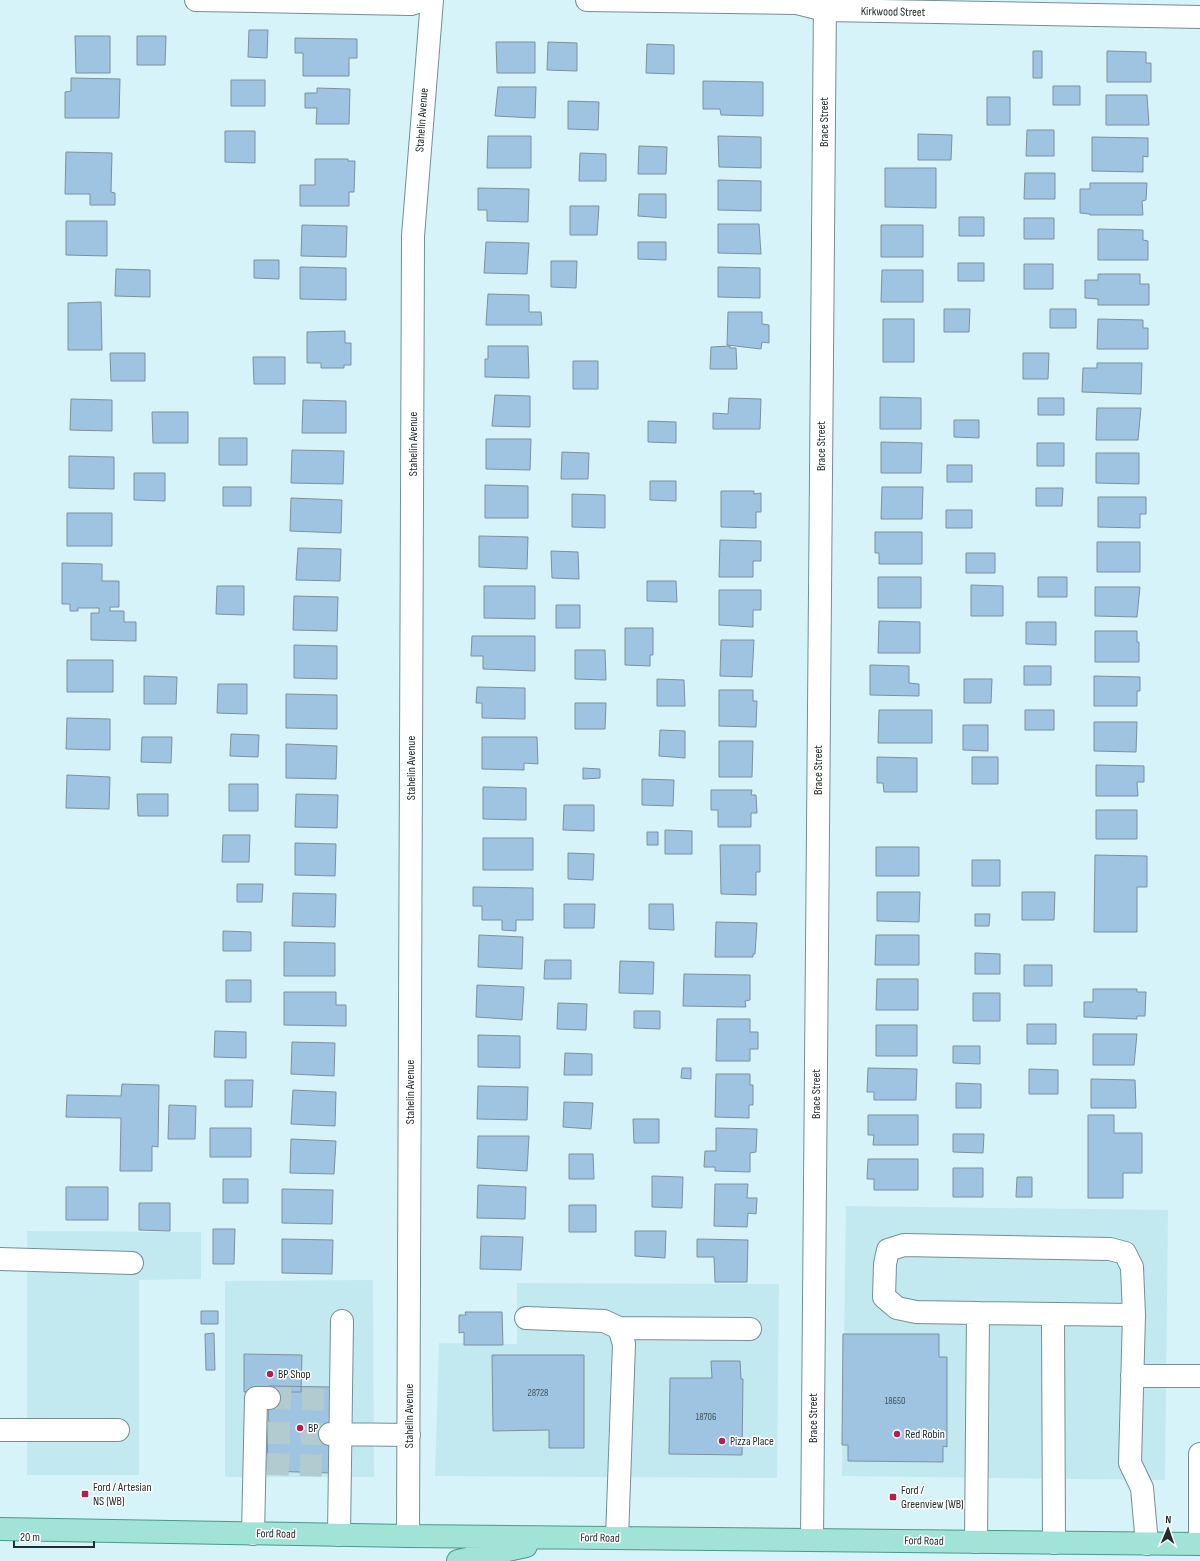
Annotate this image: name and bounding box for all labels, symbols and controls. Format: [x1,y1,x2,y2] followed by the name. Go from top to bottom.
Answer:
[861,4,926,20] street label: Kirkwood Street
[412,87,432,153] street label: Stahelin Avenue
[817,97,832,147] street label: Brace Street
[406,412,421,476] street label: Stahelin Avenue
[814,421,829,471] street label: Brace Street
[404,736,419,800] street label: Stahelin Avenue
[811,745,826,795] street label: Brace Street
[403,1060,418,1124] street label: Stahelin Avenue
[809,1069,824,1119] street label: Brace Street
[278,1367,311,1382] place label: BP Shop
[265,1369,275,1379] marker: BP Shop
[402,1384,417,1448] street label: Stahelin Avenue
[528,1387,548,1399] house number: 28728
[806,1393,821,1443] street label: Brace Street
[885,1395,905,1407] house number: 18650
[696,1411,716,1423] house number: 18706
[308,1421,318,1436] place label: BP
[295,1423,305,1433] marker: BP
[905,1427,945,1442] place label: Red Robin
[892,1429,902,1439] marker: Red Robin
[730,1434,774,1449] place label: Pizza Place
[717,1436,727,1446] marker: Pizza Place
[93,1480,152,1509] place label: Ford / Artesian NS (WB)
[901,1483,964,1512] place label: Ford / Greenview (WB)
[80,1489,90,1499] marker: Ford / Artesian NS (WB)
[888,1492,898,1502] marker: Ford / Greenview (WB)
[1148,1509,1188,1549] north arrow
[1165,1513,1172,1526] text: N
[14,1523,94,1549] scale bar
[256,1526,296,1542] street label: Ford Road
[20,1530,40,1545] text: 20 m
[580,1530,620,1546] street label: Ford Road
[904,1533,944,1549] street label: Ford Road

